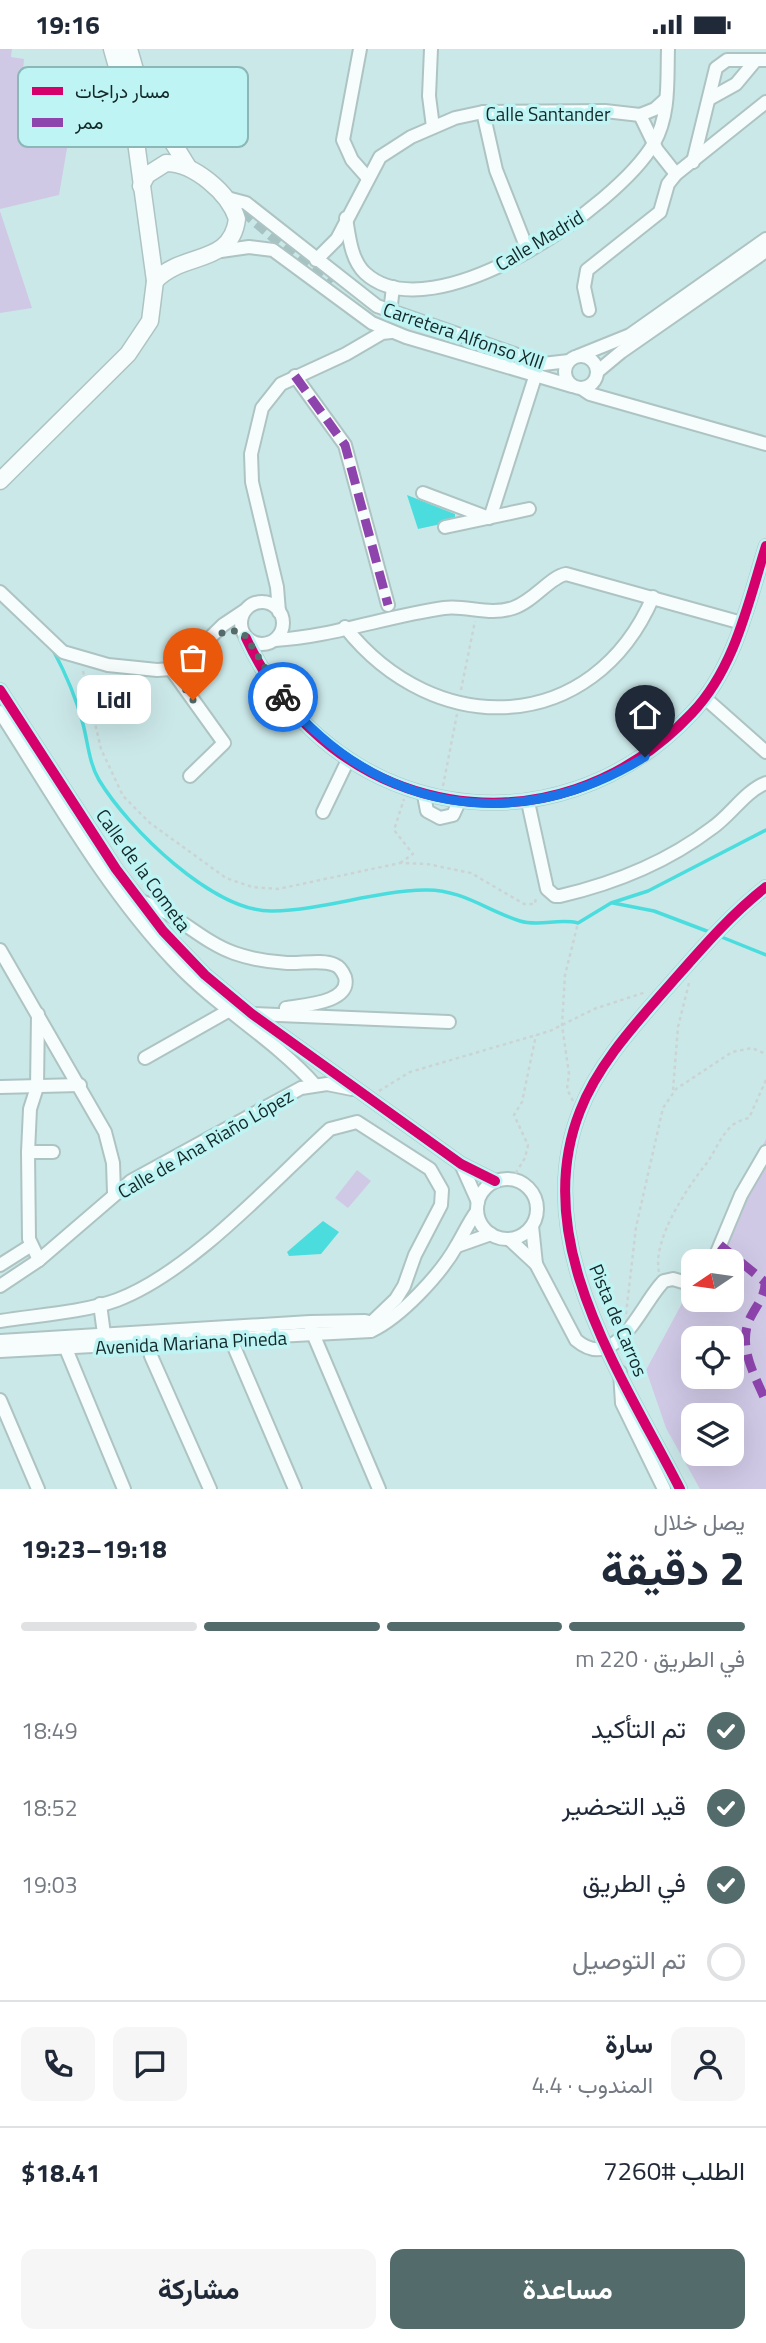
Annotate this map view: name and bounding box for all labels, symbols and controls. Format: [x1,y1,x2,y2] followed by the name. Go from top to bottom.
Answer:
[35,5,100,44] text: 19:16
[18,67,248,147] legend
[75,76,170,105] text: مسار دراجات
[486,99,611,128] street label: Calle Santander
[74,107,103,136] text: ممر
[489,202,589,278] street label: Calle Madrid
[380,294,548,376] street label: Carretera Alfonso XIII
[163,628,223,700] pin
[174,639,212,677] icon: bag
[248,662,318,732] courier
[78,675,151,725] callout: Lidl
[264,678,302,716] icon: bike
[96,682,132,717] text: Lidl
[615,685,675,757] pin
[626,696,664,734] icon: home
[89,802,199,938] street label: Calle de la Cometa
[112,1081,298,1205] street label: Calle de Ana Riaño López
[681,1249,744,1313] north arrow
[681,1249,744,1466] map controls
[582,1259,656,1381] street label: Pista de Carros
[94,1322,288,1362] street label: Avenida Mariana Pineda
[681,1326,744,1389] button: locate
[681,1403,744,1466] button: layers
[654,1504,745,1539] text: يصل خلال
[21,1529,167,1568] text: 19:18–19:23
[601,1533,745,1603] text: 2 دقيقة
[575,1641,745,1676] text: في الطريق · 220 m
[591,1709,686,1748] text: تم التأكيد
[707,1712,745,1750] icon: check
[21,1713,78,1748] text: 18:49
[562,1786,686,1825] text: قيد التحضير
[707,1789,745,1827] icon: check
[21,1790,78,1825] text: 18:52
[582,1863,686,1902] text: في الطريق
[707,1866,745,1904] icon: check
[21,1867,78,1902] text: 19:03
[572,1940,686,1979] text: تم التوصيل
[605,2024,653,2063] text: سارة
[21,2027,95,2101] button: phone
[113,2027,187,2101] button: chat
[671,2027,745,2101] button: person
[532,2067,653,2102] text: المندوب · 4.4
[603,2151,745,2190] text: الطلب #7260
[21,2153,100,2192] text: $18.41
[21,2249,376,2329] button: مشاركة
[390,2249,745,2329] button: مساعدة

